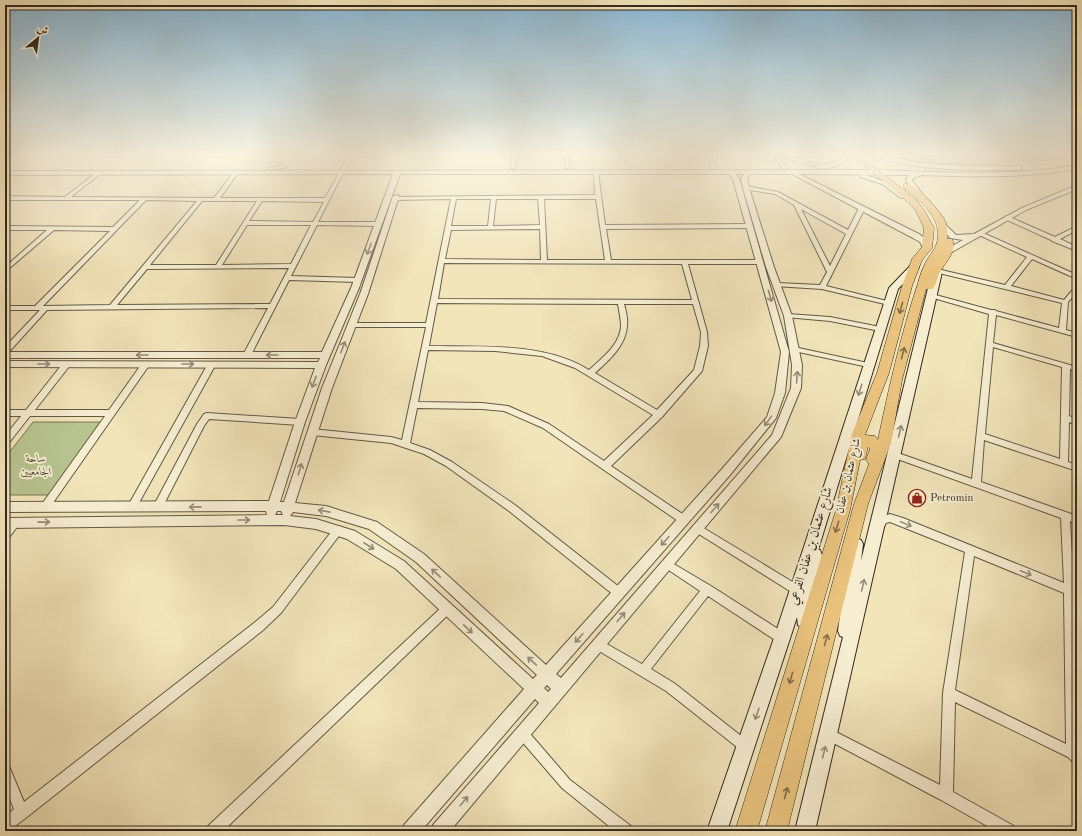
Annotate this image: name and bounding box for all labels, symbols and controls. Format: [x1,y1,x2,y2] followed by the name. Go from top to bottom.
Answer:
[18,18,58,58] north arrow
[35,23,50,38] text: ش
[365,243,373,255] one-way arrow
[767,289,774,302] one-way arrow
[897,301,904,314] one-way arrow
[340,341,348,353] one-way arrow
[900,347,907,360] one-way arrow
[136,351,149,359] one-way arrow
[266,351,279,359] one-way arrow
[37,360,50,368] one-way arrow
[181,360,194,368] one-way arrow
[793,371,800,384] one-way arrow
[310,376,318,388] one-way arrow
[856,384,863,397] one-way arrow
[764,415,772,426] one-way arrow
[897,425,904,438] one-way arrow
[835,437,866,515] street label: شارع عثمان بن عفان
[20,454,52,478] park label: ساحة الجامعيين
[297,464,305,476] one-way arrow
[787,485,839,608] street label: شارع عثمان بن عفان الفرعي
[907,488,927,508] shop icon: Petromin
[930,493,973,504] place label: Petromin
[189,503,202,511] one-way arrow
[710,503,720,513] one-way arrow
[318,507,331,515] one-way arrow
[237,516,250,524] one-way arrow
[37,519,50,526] one-way arrow
[833,520,840,533] one-way arrow
[899,520,911,528] one-way arrow
[661,536,670,546] one-way arrow
[363,542,374,550] one-way arrow
[431,569,441,578] one-way arrow
[1020,570,1032,577] one-way arrow
[860,579,868,592] one-way arrow
[617,612,626,622] one-way arrow
[463,624,474,633] one-way arrow
[574,633,584,643] one-way arrow
[822,634,830,647] one-way arrow
[527,657,537,666] one-way arrow
[787,671,794,684] one-way arrow
[752,708,760,720] one-way arrow
[821,746,828,759] one-way arrow
[783,787,790,800] one-way arrow
[460,796,469,807] one-way arrow

